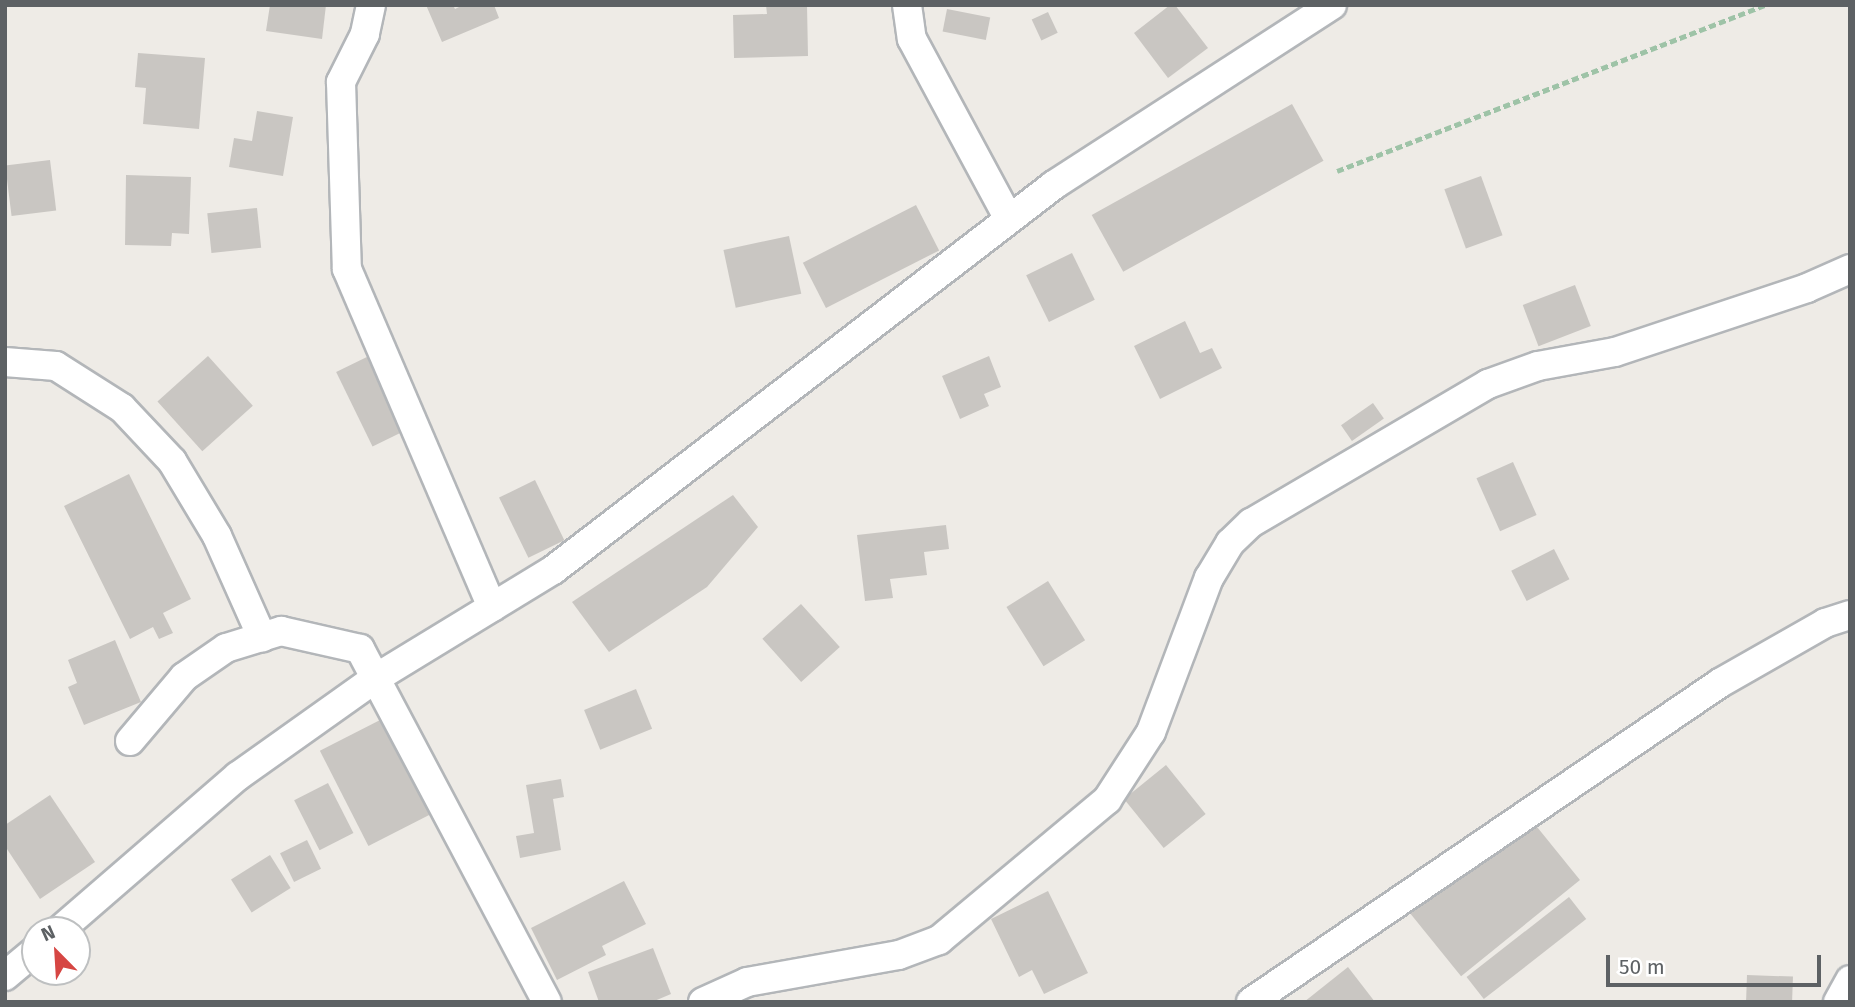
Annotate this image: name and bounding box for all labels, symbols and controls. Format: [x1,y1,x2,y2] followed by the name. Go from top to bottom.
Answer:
[21,916,91,986] north arrow
[38,920,58,946] text: N
[1610,940,1825,984] scale bar
[1619,954,1665,980] text: 50 m

